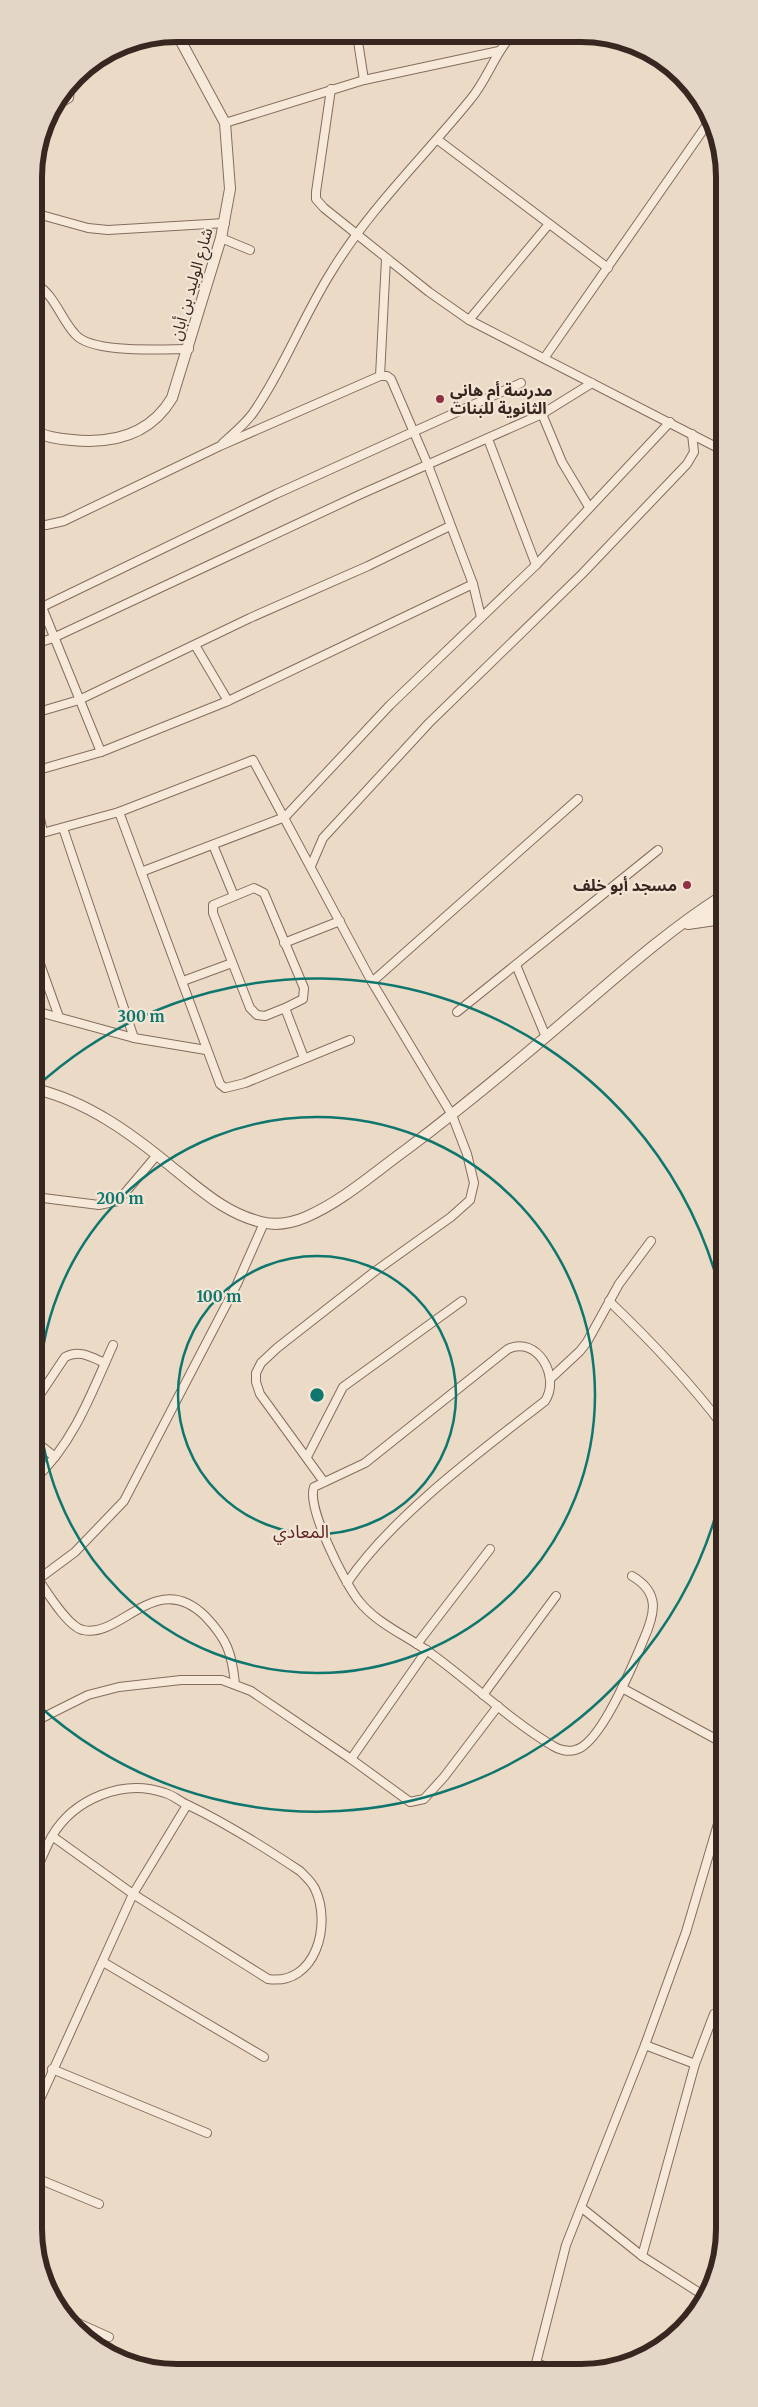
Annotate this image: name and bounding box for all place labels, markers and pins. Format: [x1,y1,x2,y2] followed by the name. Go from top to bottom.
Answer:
[450,380,553,418] place label: مدرسة أم هاني الثانوية للبنات
[434,393,446,405] marker: مدرسة أم هاني الثانوية للبنات
[573,875,677,895] place label: مسجد أبو خلف
[681,879,693,891] marker: مسجد أبو خلف
[308,1386,326,1404] centre of rings

